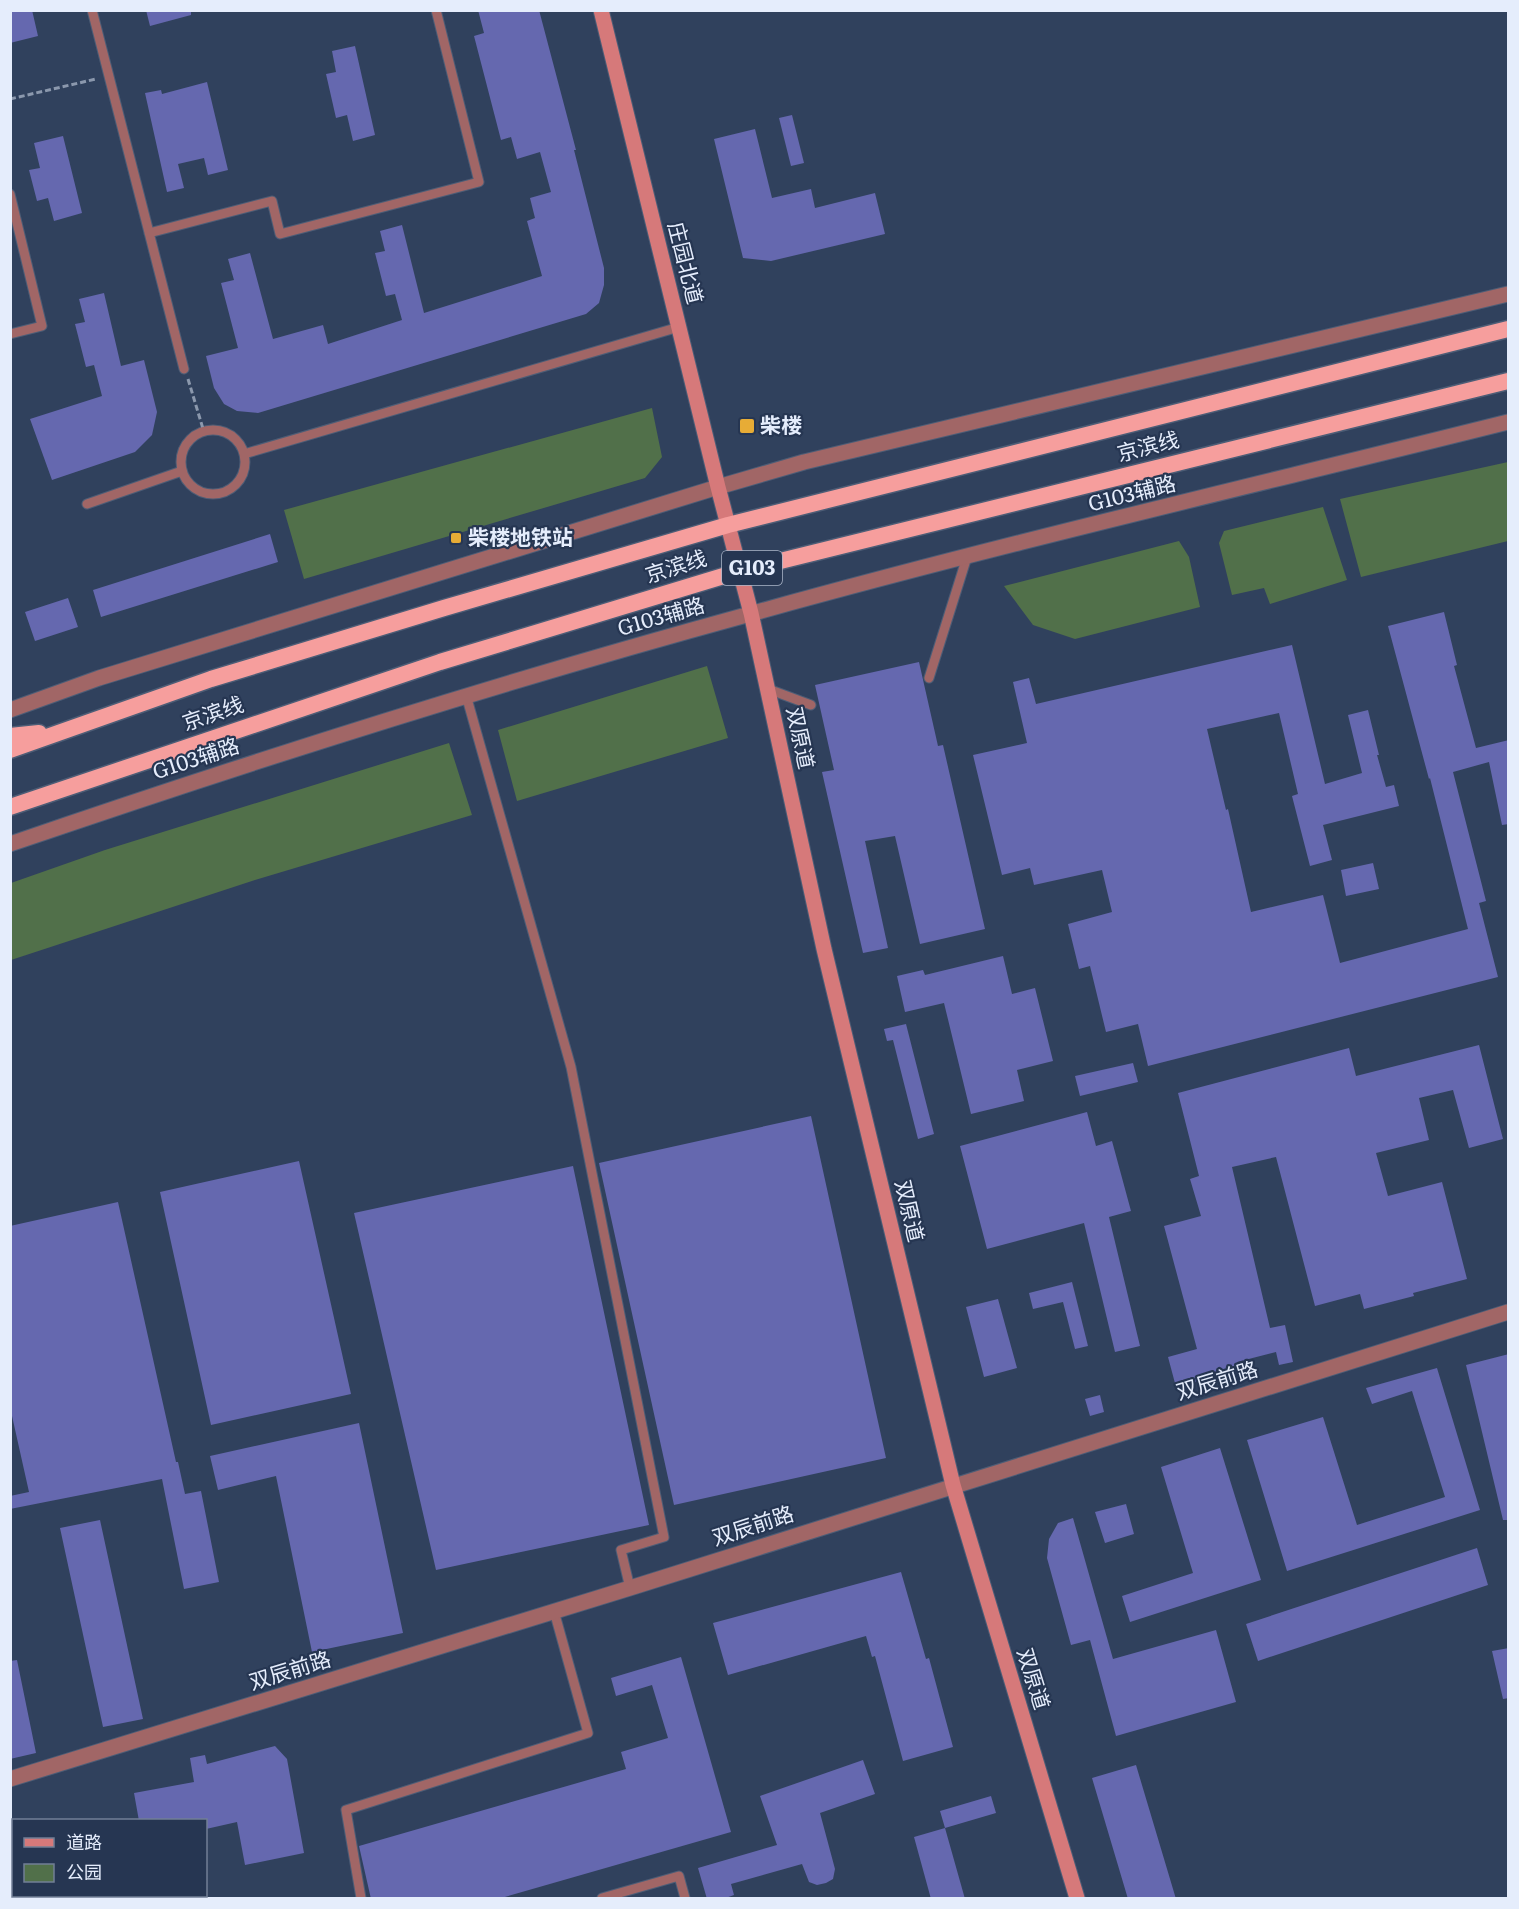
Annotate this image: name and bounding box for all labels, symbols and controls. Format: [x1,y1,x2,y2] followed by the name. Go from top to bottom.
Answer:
[662,218,713,307] street label: 庄园北道
[760,408,802,439] place label: 柴楼
[738,417,756,435] marker: 柴楼
[1113,422,1182,467] street label: 京滨线
[1084,466,1179,517] street label: G103辅路
[468,520,573,551] place label: 柴楼地铁站
[449,531,463,545] marker: 柴楼地铁站
[641,541,710,589] street label: 京滨线
[722,551,782,585] road number: G103
[613,587,708,642] street label: G103辅路
[177,687,247,737] street label: 京滨线
[781,703,824,772] street label: 双原道
[148,728,243,785] street label: G103辅路
[889,1176,934,1245] street label: 双原道
[1172,1352,1261,1406] street label: 双辰前路
[707,1496,797,1551] street label: 双辰前路
[245,1642,334,1696] street label: 双辰前路
[1011,1644,1059,1713] street label: 双原道
[12,1819,207,1897] legend
[66,1828,102,1855] text: 道路
[66,1858,102,1885] text: 公园

